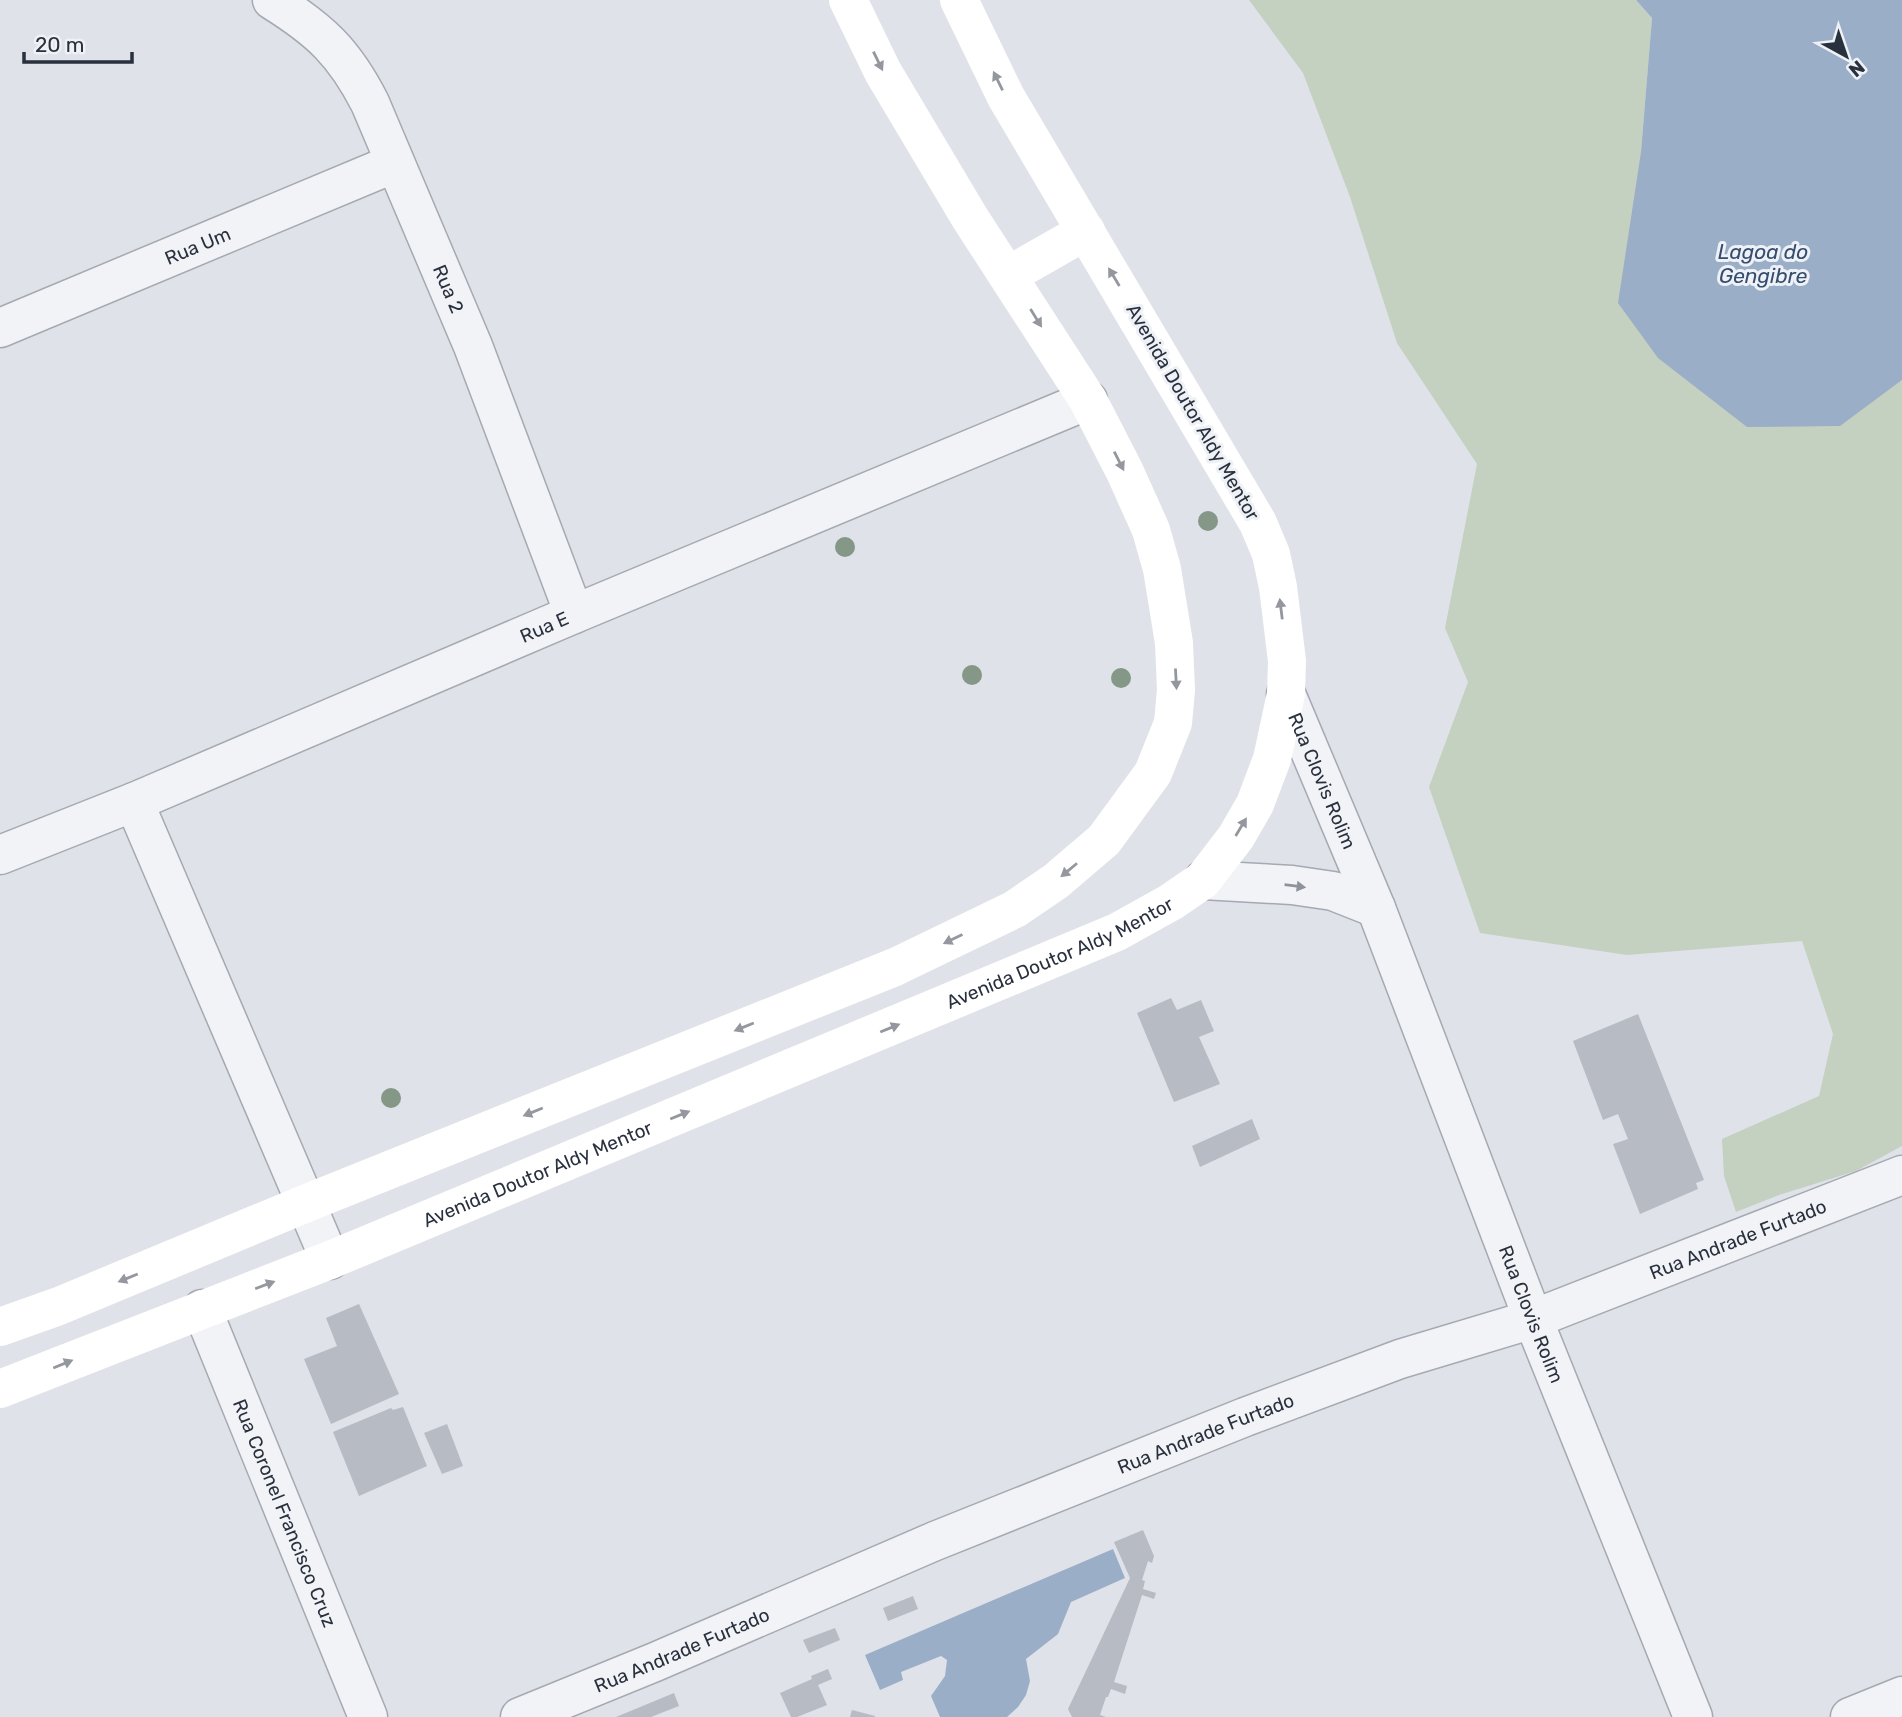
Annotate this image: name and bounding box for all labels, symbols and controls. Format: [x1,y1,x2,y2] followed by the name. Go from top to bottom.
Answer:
[24,21,133,65] scale bar
[1811,21,1881,91] north arrow
[35,32,84,57] text: 20 m
[873,51,884,71] one-way arrow
[1844,55,1869,82] text: N
[993,71,1004,91] one-way arrow
[161,222,234,269] street label: Rua Um
[1718,239,1808,288] water label: Lagoa do Gengibre
[428,261,469,316] street label: Rua 2
[1108,267,1120,287] one-way arrow
[1121,300,1265,525] street label: Avenida Doutor Aldy Mentor
[1029,308,1042,327] one-way arrow
[1113,451,1125,471] one-way arrow
[1275,598,1286,620] one-way arrow
[516,606,572,647] street label: Rua E
[1170,668,1181,690] one-way arrow
[1284,709,1361,852] street label: Rua Clovis Rolim
[1235,818,1248,837] one-way arrow
[1060,862,1078,878] one-way arrow
[1284,880,1306,891] one-way arrow
[943,891,1178,1013] street label: Avenida Doutor Aldy Mentor
[943,933,963,944] one-way arrow
[733,1022,754,1033] one-way arrow
[880,1022,901,1033] one-way arrow
[522,1107,543,1118] one-way arrow
[670,1109,691,1120] one-way arrow
[419,1115,656,1232] street label: Avenida Doutor Aldy Mentor
[1646,1194,1830,1284] street label: Rua Andrade Furtado
[1494,1242,1569,1386] street label: Rua Clovis Rolim
[117,1272,138,1283] one-way arrow
[255,1279,276,1290] one-way arrow
[53,1359,74,1370] one-way arrow
[1114,1388,1297,1478] street label: Rua Andrade Furtado
[228,1396,342,1630] street label: Rua Coronel Francisco Cruz
[591,1603,773,1697] street label: Rua Andrade Furtado

